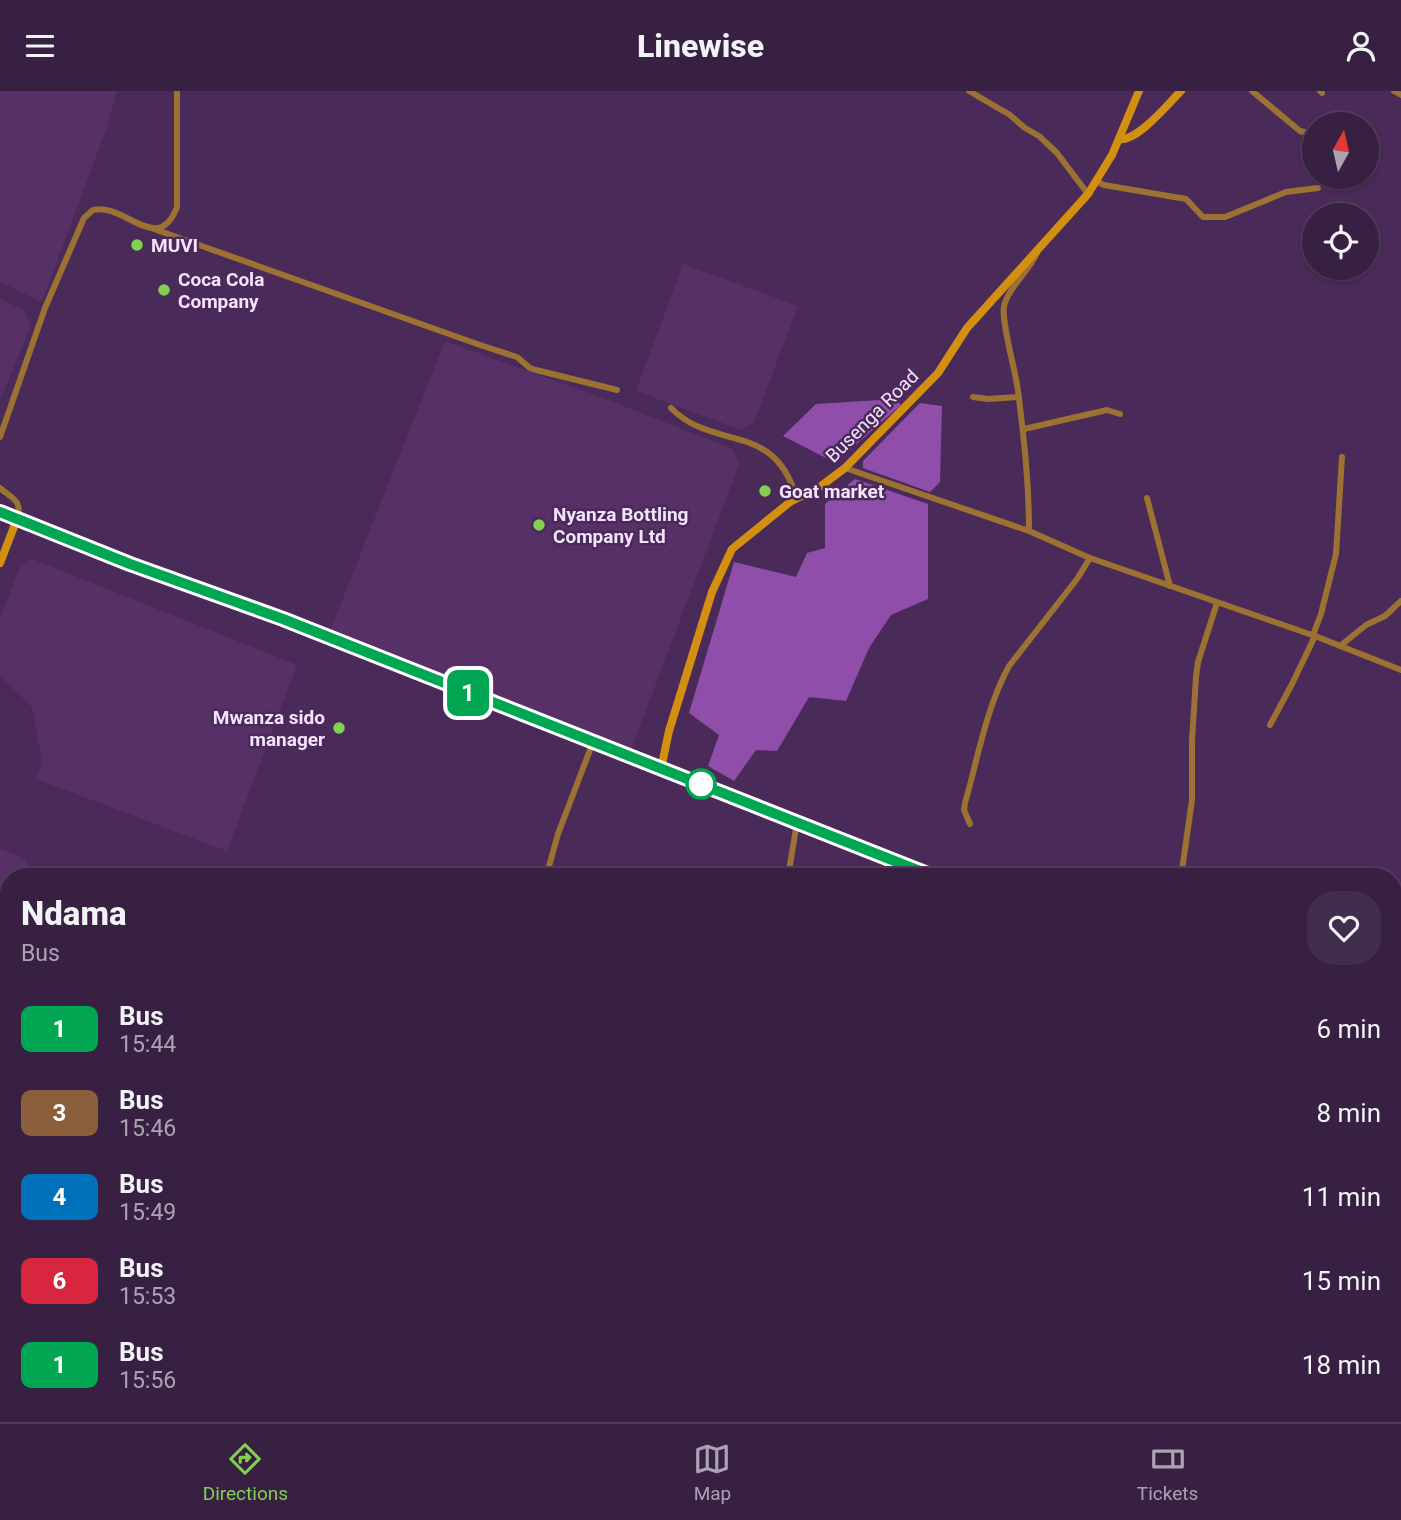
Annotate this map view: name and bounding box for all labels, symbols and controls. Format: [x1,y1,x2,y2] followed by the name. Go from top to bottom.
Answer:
[21,27,59,65] icon: menu
[637,27,764,65] text: Linewise
[1342,27,1380,65] icon: person
[1302,112,1379,189] north arrow
[1302,112,1379,280] map controls
[1302,203,1379,280] button: locate
[151,234,198,257] place label: MUVI
[129,237,145,253] marker: MUVI
[178,268,264,313] place label: Coca Cola Company
[156,282,172,298] marker: Coca Cola Company
[821,365,923,467] street label: Busenga Road
[779,480,885,503] place label: Goat market
[757,483,773,499] marker: Goat market
[553,503,688,548] place label: Nyanza Bottling Company Ltd
[531,517,547,533] marker: Nyanza Bottling Company Ltd
[445,670,491,716] line badge: 1
[461,679,475,707] text: 1
[213,706,325,751] place label: Mwanza sido manager
[331,720,347,736] marker: Mwanza sido manager
[686,769,716,799] unlabelled marker
[1307,891,1381,965] button: heart
[21,894,127,933] text: Ndama
[21,940,60,967] text: Bus
[119,1001,164,1031] text: Bus
[1316,1014,1381,1044] text: 6 min
[53,1015,66,1043] text: 1
[119,1031,176,1058] text: 15:44
[119,1085,164,1115] text: Bus
[1316,1098,1381,1128] text: 8 min
[53,1099,66,1127] text: 3
[119,1115,176,1142] text: 15:46
[119,1169,164,1199] text: Bus
[1302,1182,1381,1212] text: 11 min
[53,1183,66,1211] text: 4
[119,1199,176,1226] text: 15:49
[119,1253,164,1283] text: Bus
[1302,1266,1381,1296] text: 15 min
[53,1267,66,1295] text: 6
[119,1283,176,1310] text: 15:53
[119,1337,164,1367] text: Bus
[1302,1350,1381,1380] text: 18 min
[53,1351,66,1379] text: 1
[119,1367,176,1394] text: 15:56
[203,1440,288,1505] tab: Directions
[693,1440,731,1505] tab: Map
[1137,1440,1198,1505] tab: Tickets

